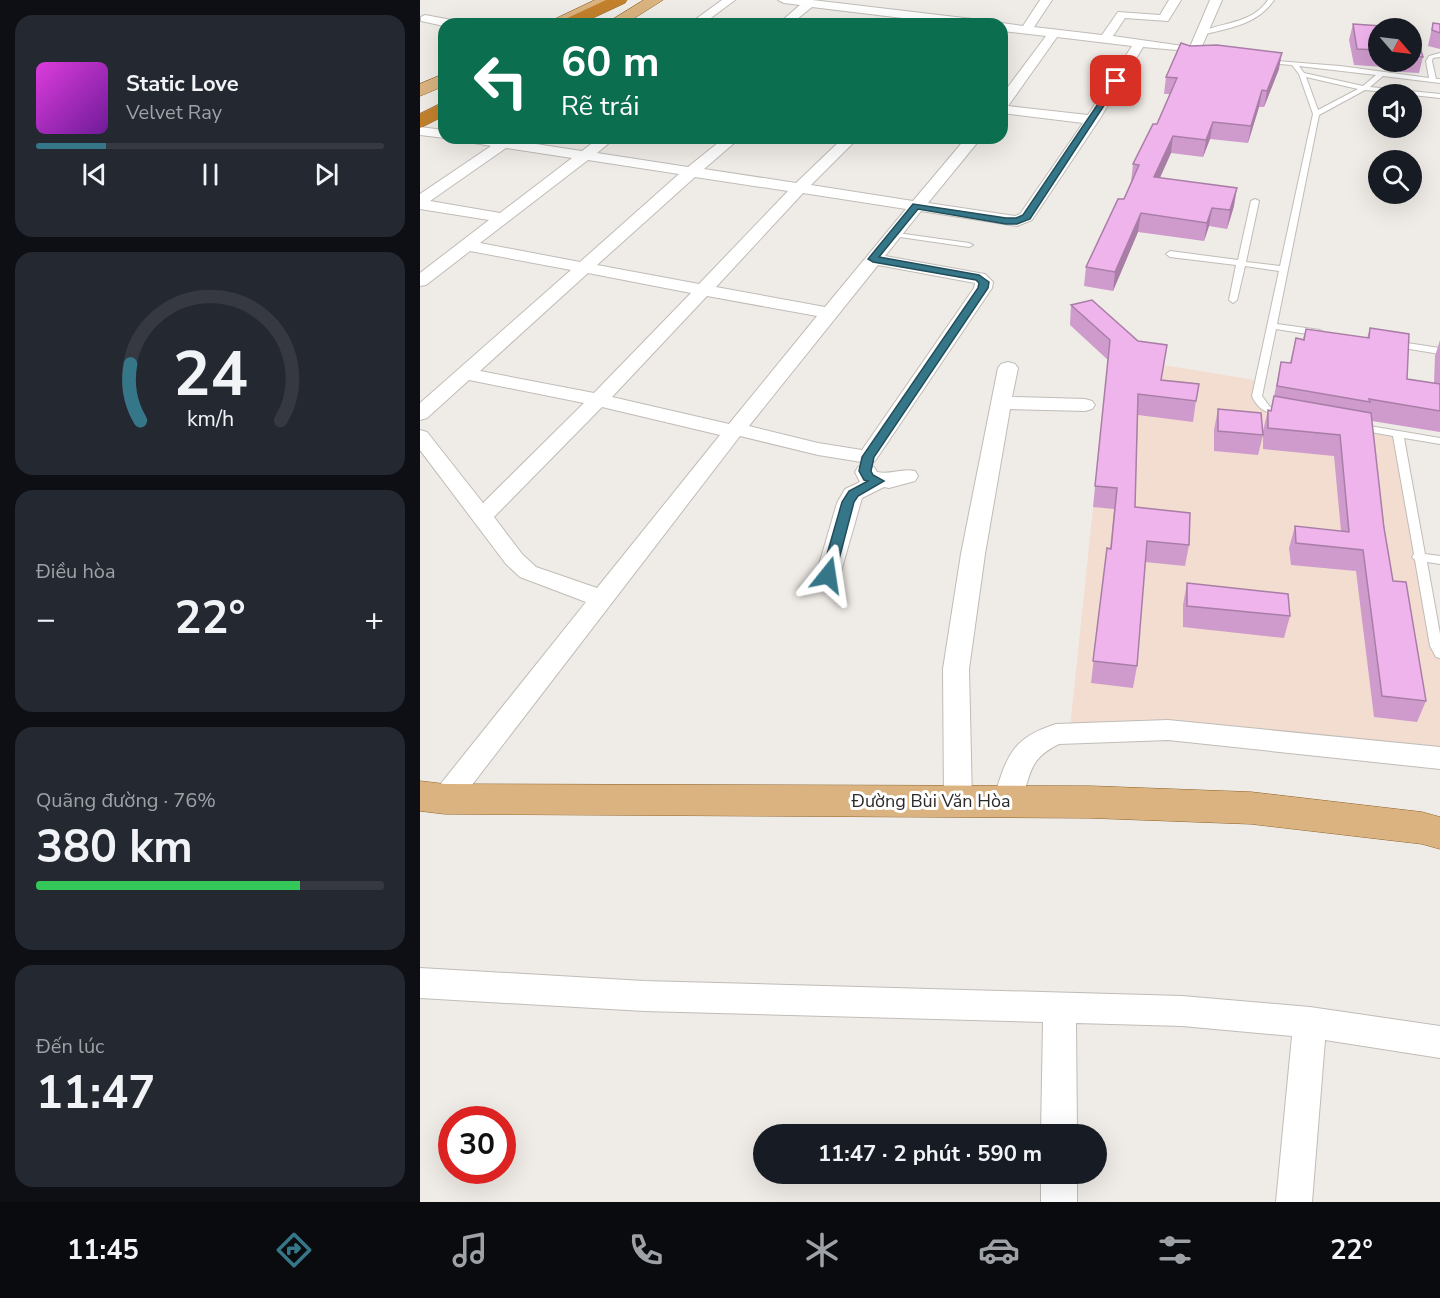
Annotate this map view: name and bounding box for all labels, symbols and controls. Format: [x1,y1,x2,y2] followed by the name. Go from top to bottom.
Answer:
[1368,18,1422,72] north arrow
[1368,18,1422,204] map controls
[561,34,660,91] text: 60 m
[462,42,540,120] icon: left
[1090,55,1141,106] pin
[1099,64,1132,97] icon: arrive
[126,69,239,99] text: Static Love
[1368,84,1422,138] button: sound
[561,88,640,125] text: Rẽ trái
[126,99,222,126] text: Velvet Ray
[1368,150,1422,204] button: search
[78,158,111,191] icon: previous
[194,158,227,191] icon: pause
[310,158,343,191] icon: next
[173,332,247,417] text: 24
[186,404,234,434] text: km/h
[796,543,860,607] position arrow
[36,558,116,585] text: Điều hòa
[174,588,246,649] text: 22°
[36,597,56,642] text: −
[364,597,384,642] text: +
[36,787,216,814] text: Quãng đường · 76%
[851,789,1010,813] street label: Đường Bùi Văn Hòa
[36,817,193,878] text: 380 km
[36,1033,104,1060] text: Đến lúc
[36,1063,155,1124] text: 11:47
[438,1106,516,1184] speed limit sign: 30
[818,1139,1042,1169] text: 11:47 · 2 phút · 590 m
[273,1229,315,1271] icon: directions
[449,1229,491,1271] icon: music
[625,1229,667,1271] icon: phone
[801,1229,843,1271] icon: climate
[978,1229,1020,1271] icon: car
[1154,1229,1196,1271] icon: filters
[67,1232,139,1269] text: 11:45
[1330,1232,1373,1269] text: 22°

